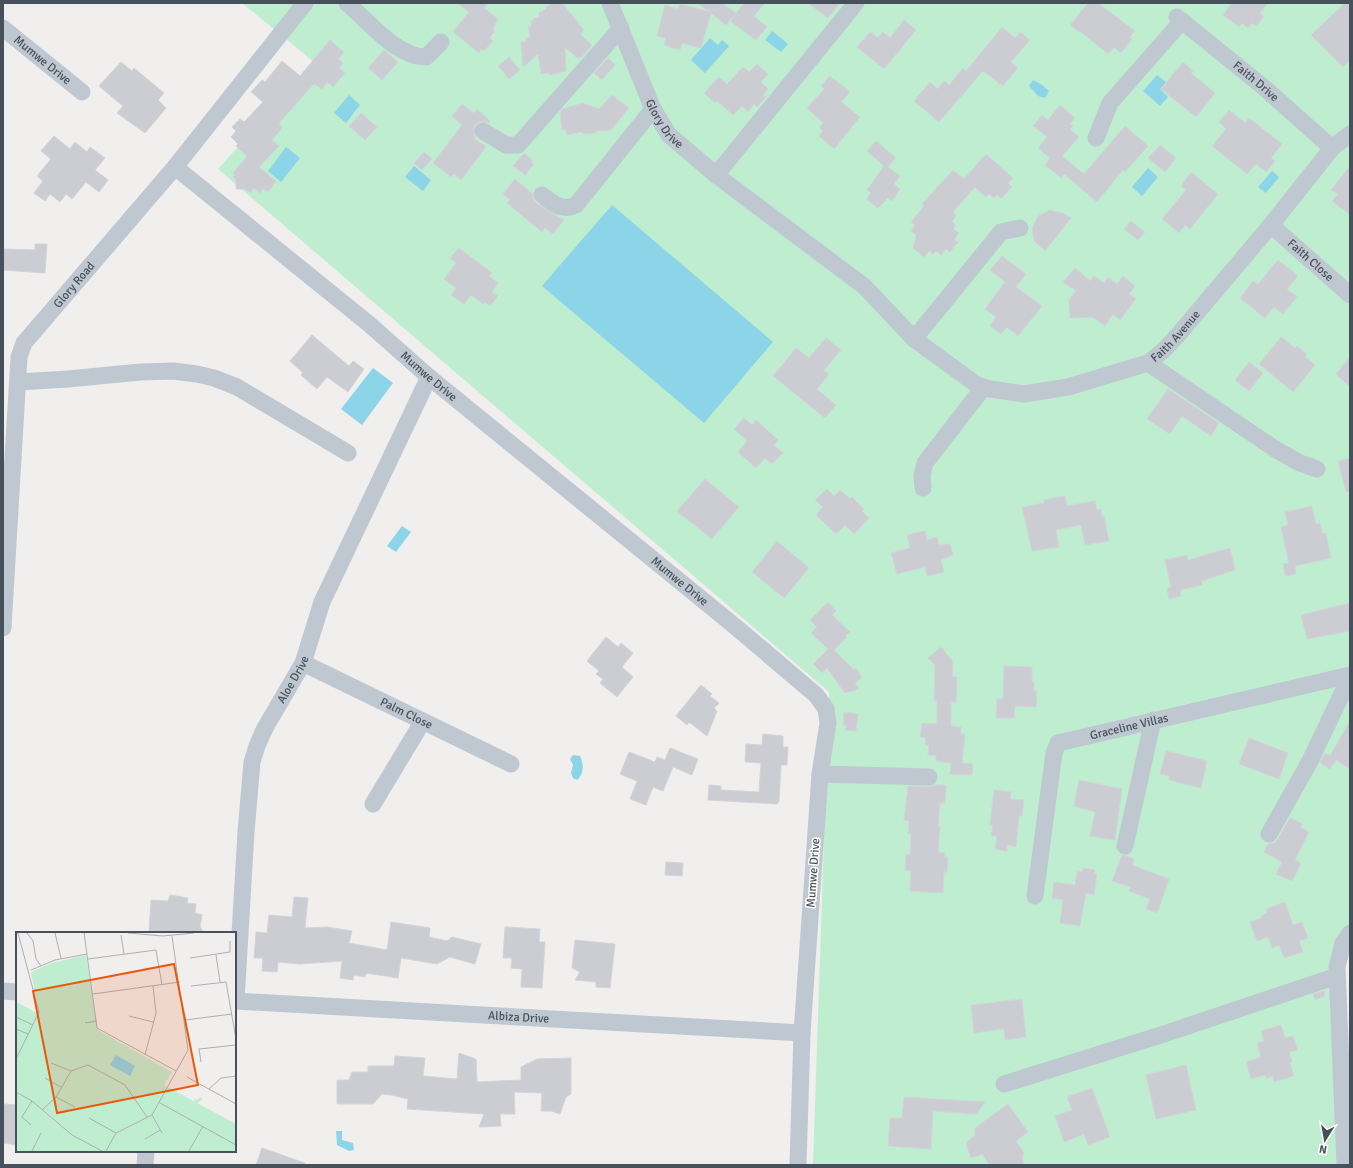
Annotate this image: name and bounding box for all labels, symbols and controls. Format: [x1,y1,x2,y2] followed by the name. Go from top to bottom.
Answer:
[11,33,74,88] street label: Mumwe Drive
[1230,58,1282,105] street label: Faith Drive
[642,97,686,152] street label: Glory Drive
[1284,236,1337,285] street label: Faith Close
[50,259,98,311] street label: Glory Road
[1148,307,1204,366] street label: Faith Avenue
[397,348,460,405] street label: Mumwe Drive
[648,554,711,609] street label: Mumwe Drive
[274,654,313,706] street label: Aloe Drive
[378,695,435,733] street label: Palm Close
[1088,711,1170,743] street label: Graceline Villas
[804,838,823,908] street label: Mumwe Drive
[16,932,236,1152] inset map
[487,1008,550,1027] street label: Albiza Drive
[1305,1120,1345,1160] north arrow
[1318,1142,1328,1156] text: N

